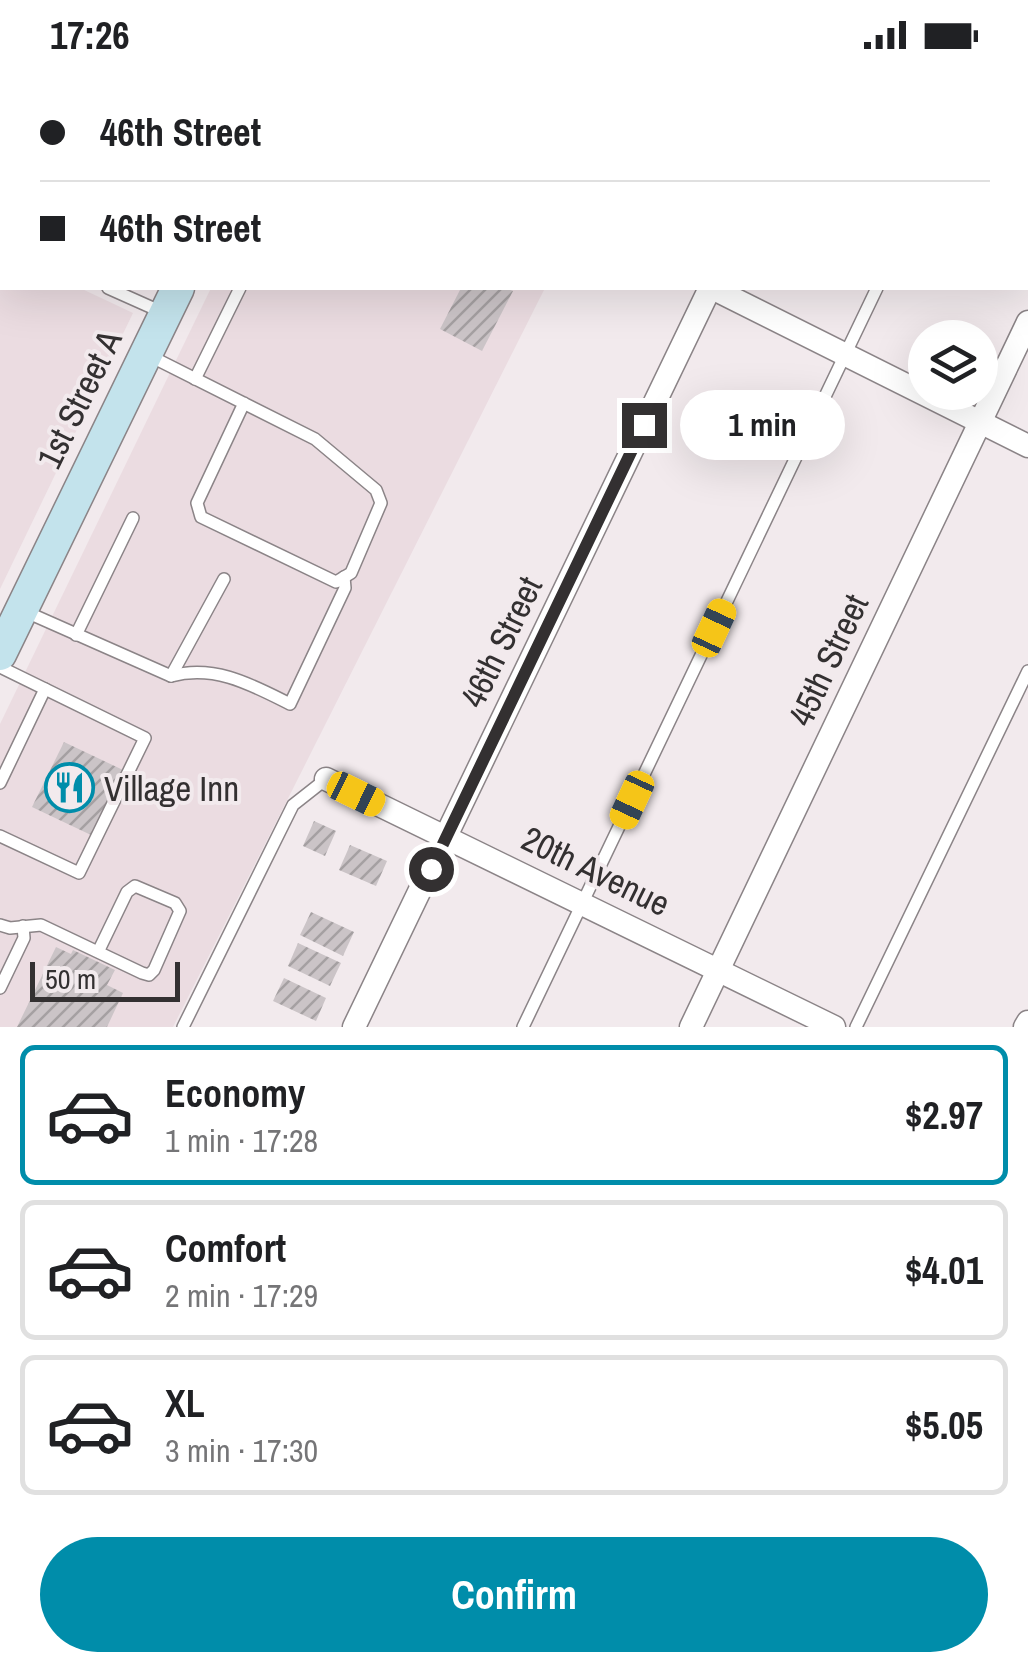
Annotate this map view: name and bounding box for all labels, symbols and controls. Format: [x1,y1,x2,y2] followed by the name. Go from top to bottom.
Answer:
[50,10,130,61] text: 17:26
[100,107,261,158] text: 46th Street
[100,203,261,254] text: 46th Street
[908,320,998,410] map controls
[908,320,998,410] button: layers
[25,321,133,476] street label: 1st Street A
[679,390,844,460] callout: 1 min
[622,403,667,448] route end
[728,403,797,446] text: 1 min
[449,569,553,715] street label: 46th Street
[777,586,879,734] street label: 45th Street
[688,594,740,662] car
[43,762,95,814] restaurant icon: Village Inn
[104,765,239,812] place label: Village Inn
[606,766,658,834] car
[322,767,390,821] car
[514,815,678,927] street label: 20th Avenue
[409,847,454,892] route start
[30,957,180,1001] scale bar
[45,960,96,998] text: 50 m
[165,1068,305,1119] text: Economy
[45,1070,135,1160] icon: car
[905,1090,983,1141] text: $2.97
[165,1119,318,1162] text: 1 min · 17:28
[165,1223,286,1274] text: Comfort
[45,1225,135,1315] icon: car
[905,1245,983,1296] text: $4.01
[165,1274,318,1317] text: 2 min · 17:29
[165,1378,205,1429] text: XL
[45,1380,135,1470] icon: car
[905,1400,983,1451] text: $5.05
[165,1429,318,1472] text: 3 min · 17:30
[40,1537,988,1652] button: Confirm

